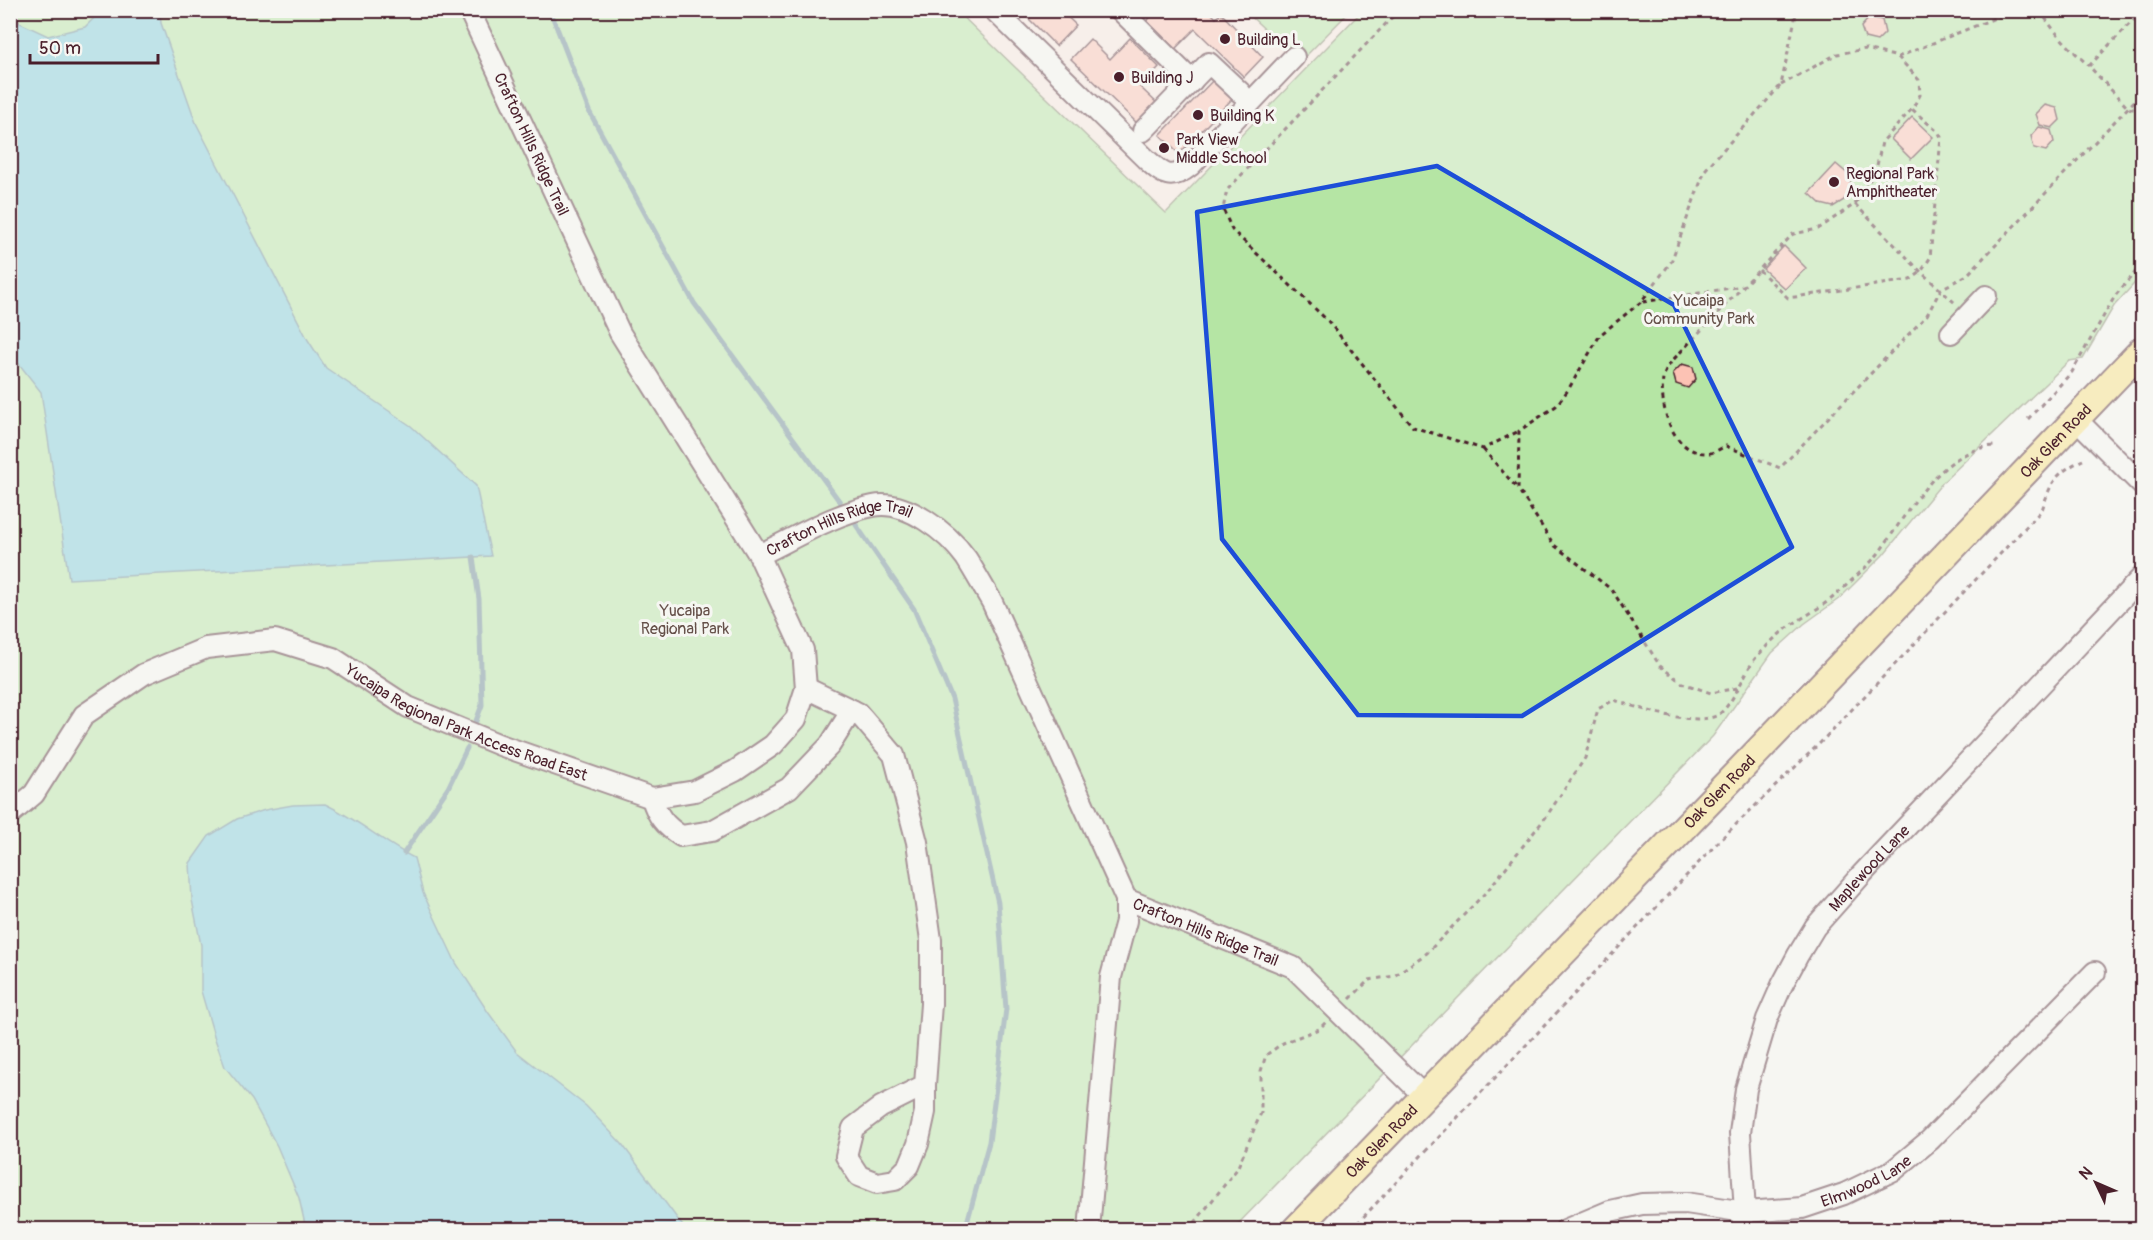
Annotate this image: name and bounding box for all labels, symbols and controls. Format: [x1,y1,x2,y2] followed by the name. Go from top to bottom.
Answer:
[30,27,158,65] scale bar
[1237,30,1301,50] place label: Building L
[1218,32,1232,46] marker: Building L
[39,37,81,60] text: 50 m
[1131,68,1194,88] place label: Building J
[489,70,573,219] street label: Crafton Hills Ridge Trail
[1112,70,1126,84] marker: Building J
[1210,106,1275,126] place label: Building K
[1191,108,1205,122] marker: Building K
[1176,130,1267,168] place label: Park View Middle School
[1157,141,1171,155] marker: Park View Middle School
[1846,164,1937,202] place label: Regional Park Amphitheater
[1827,175,1841,189] marker: Regional Park Amphitheater
[1643,291,1755,329] park label: Yucaipa Community Park
[2016,400,2096,483] street label: Oak Glen Road
[763,496,916,561] street label: Crafton Hills Ridge Trail
[641,601,729,639] park label: Yucaipa Regional Park
[340,659,590,786] street label: Yucaipa Regional Park Access Road East
[1679,751,1760,833] street label: Oak Glen Road
[1825,821,1914,916] street label: Maplewood Lane
[1130,894,1281,971] street label: Crafton Hills Ridge Trail
[1342,1100,1422,1183] street label: Oak Glen Road
[1818,1151,1916,1212] street label: Elmwood Lane
[2066,1153,2126,1213] north arrow
[2075,1162,2097,1184] text: N

